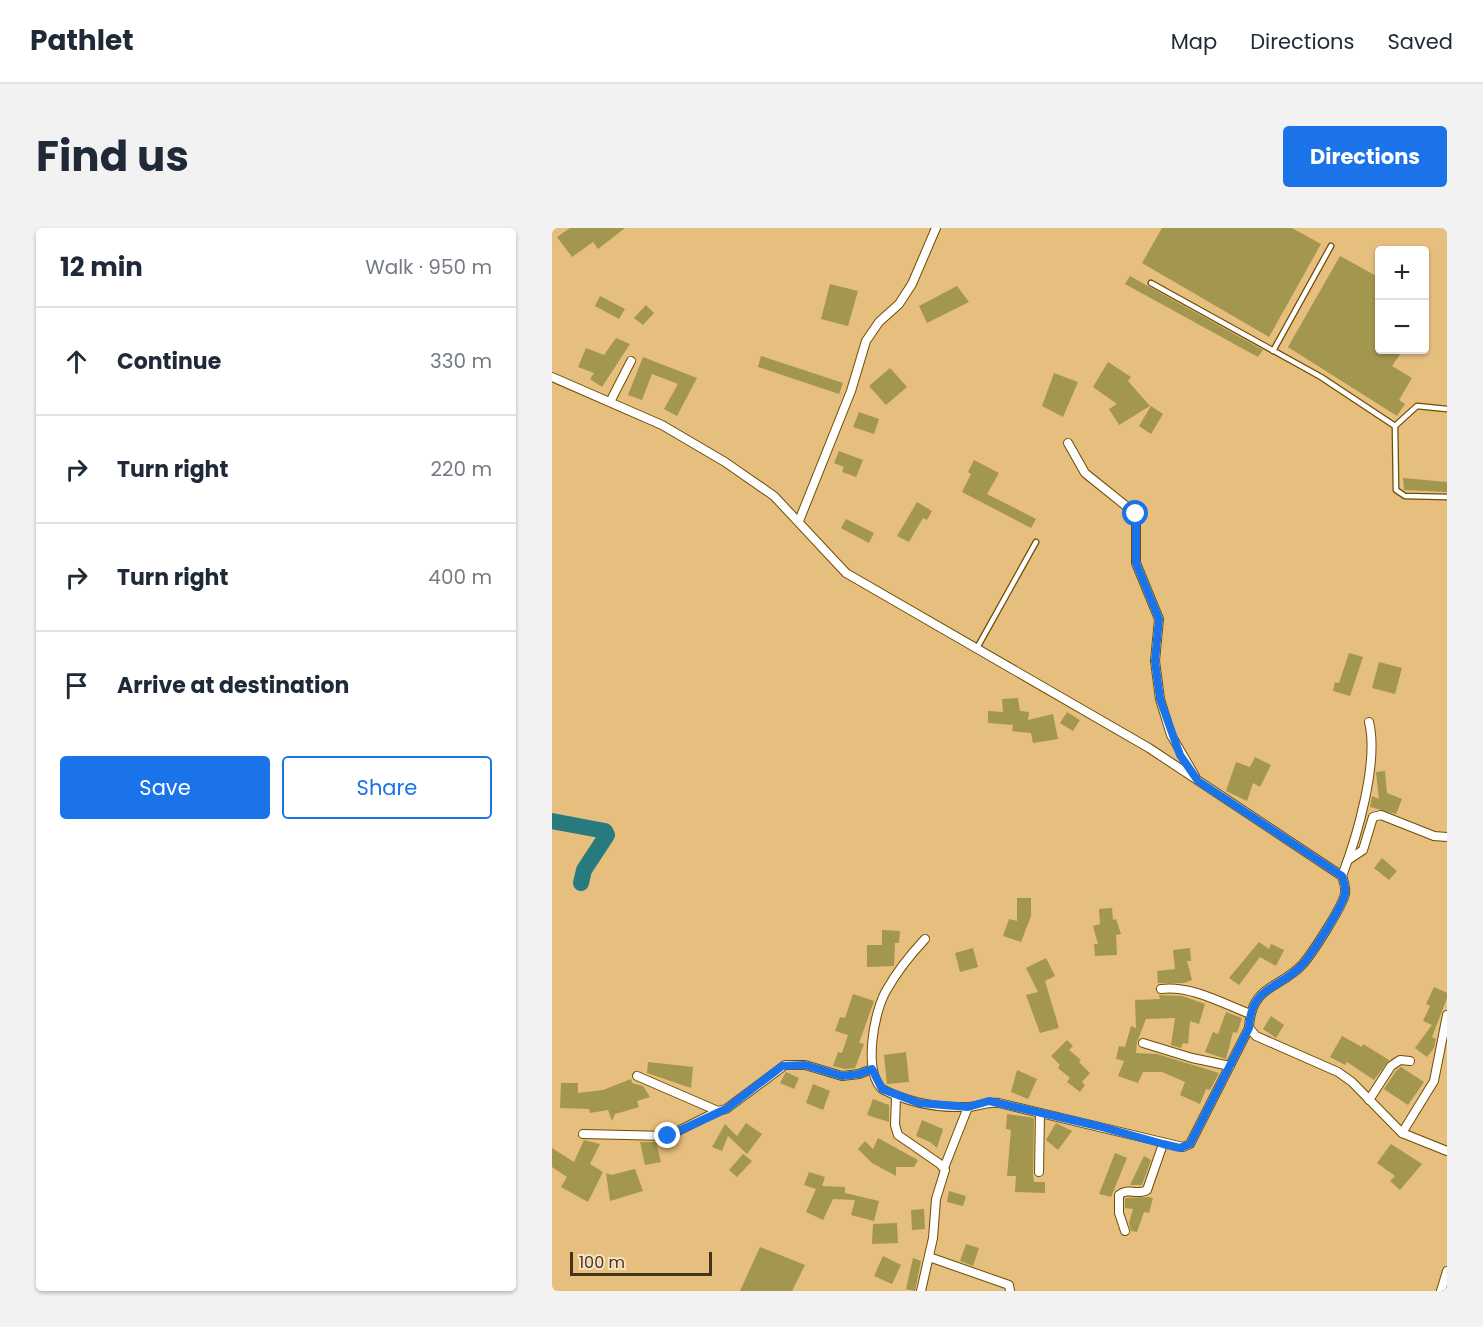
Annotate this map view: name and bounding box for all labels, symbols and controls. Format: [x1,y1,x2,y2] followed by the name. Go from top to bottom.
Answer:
[30,21,134,60] text: Pathlet
[1171,27,1217,56] text: Map
[1250,27,1354,56] text: Directions
[1387,27,1453,56] text: Saved
[1283,126,1447,187] button: Directions
[36,127,189,186] text: Find us
[1375,246,1429,354] map controls
[1375,246,1429,300] button: +
[60,249,143,285] text: 12 min
[365,253,492,281] text: Walk · 950 m
[1375,300,1429,354] button: −
[60,345,93,378] icon: ahead
[117,346,221,377] text: Continue
[430,347,492,375] text: 330 m
[60,453,93,486] icon: right
[117,454,228,485] text: Turn right
[431,455,492,483] text: 220 m
[1122,500,1148,526] route start
[60,561,93,594] icon: right
[117,562,228,593] text: Turn right
[428,563,492,591] text: 400 m
[60,669,93,702] icon: arrive
[117,670,349,701] text: Arrive at destination
[60,756,270,819] button: Save
[282,756,492,819] button: Share
[654,1122,680,1148] route end
[570,1249,712,1276] scale bar
[579,1251,625,1274] text: 100 m

